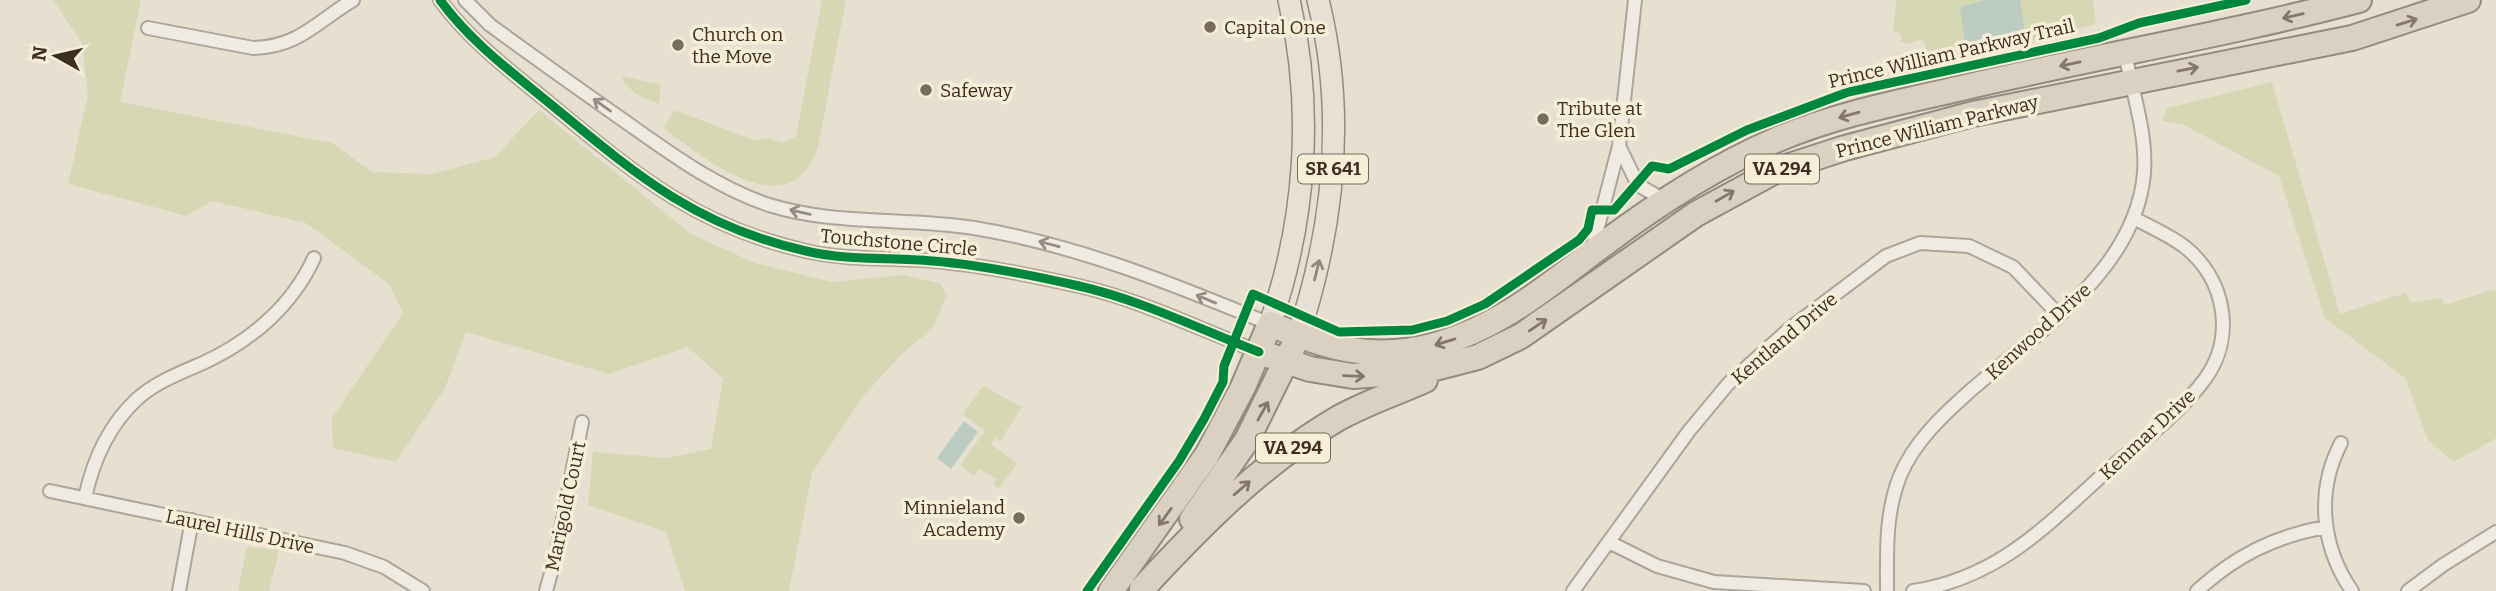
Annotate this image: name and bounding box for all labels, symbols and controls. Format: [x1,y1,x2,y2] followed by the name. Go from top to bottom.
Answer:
[2282,10,2305,24] one-way arrow
[1826,14,2076,93] street label: Prince William Parkway Trail
[2395,14,2417,27] one-way arrow
[1224,16,1326,39] place label: Capital One
[1202,19,1218,35] marker: Capital One
[21,21,91,91] north arrow
[692,23,783,68] place label: Church on the Move
[670,37,686,53] marker: Church on the Move
[27,45,52,63] text: N
[2059,58,2082,72] one-way arrow
[2176,62,2199,76] one-way arrow
[940,79,1013,102] place label: Safeway
[918,82,934,98] marker: Safeway
[1833,90,2042,163] street label: Prince William Parkway
[1557,97,1642,142] place label: Tribute at The Glen
[593,98,612,112] one-way arrow
[1838,110,1860,123] one-way arrow
[1535,111,1551,127] marker: Tribute at The Glen
[1298,154,1368,184] road number: SR 641
[1745,154,1819,184] road number: VA 294
[1715,189,1735,203] one-way arrow
[789,205,812,218] one-way arrow
[819,224,978,261] street label: Touchstone Circle
[1038,237,1061,250] one-way arrow
[1311,259,1324,282] one-way arrow
[1981,278,2096,384] street label: Kenwood Drive
[1727,287,1842,389] street label: Kentland Drive
[1196,292,1218,305] one-way arrow
[1528,318,1547,332] one-way arrow
[1434,336,1456,349] one-way arrow
[1342,369,1365,382] one-way arrow
[2095,384,2200,485] street label: Kenmar Drive
[1256,401,1270,421] one-way arrow
[1256,434,1330,462] road number: VA 294
[540,439,591,573] street label: Marigold Court
[1233,480,1251,496] one-way arrow
[903,496,1006,541] place label: Minnieland Academy
[163,504,316,558] street label: Laurel Hills Drive
[1157,507,1172,526] one-way arrow
[1011,510,1027,526] marker: Minnieland Academy

